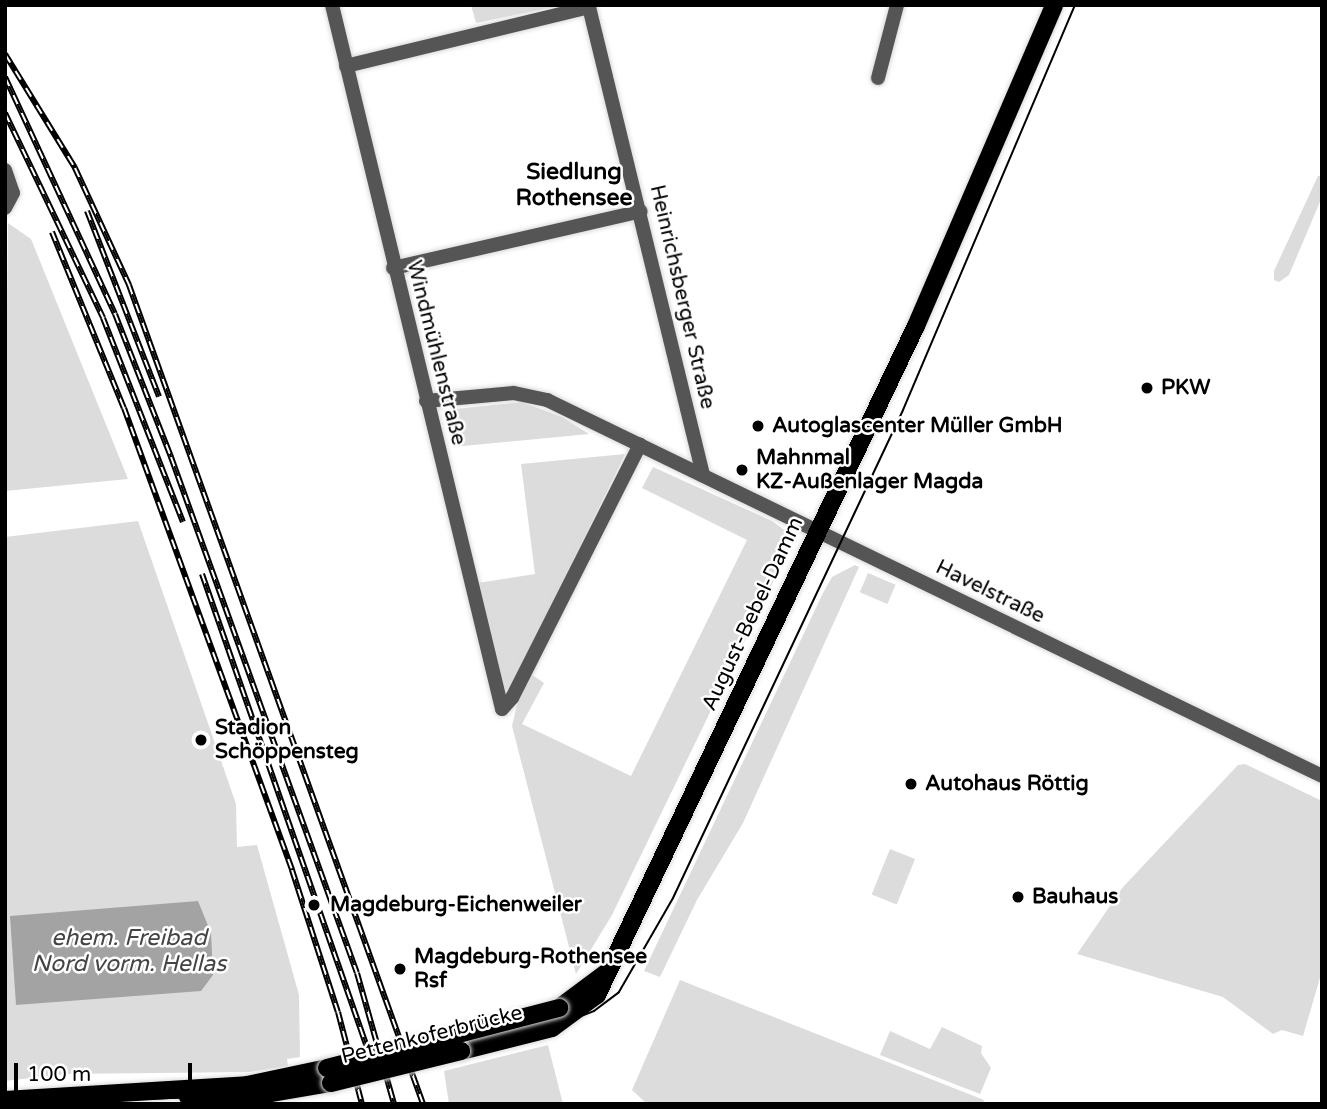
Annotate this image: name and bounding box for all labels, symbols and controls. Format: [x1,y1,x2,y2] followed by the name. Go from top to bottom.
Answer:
[515,158,633,212] district label: Siedlung Rothensee
[644,182,720,412] street label: Heinrichsberger Straße
[401,258,471,448] street label: Windmühlenstraße
[1161,375,1210,401] place label: PKW
[1139,380,1155,396] marker: PKW
[772,413,1063,439] place label: Autoglascenter Müller GmbH
[750,418,766,434] marker: Autoglascenter Müller GmbH
[756,445,983,495] place label: Mahnmal KZ-Außenlager Magda
[734,462,750,478] marker: Mahnmal KZ-Außenlager Magda
[697,513,809,715] street label: August-Bebel-Damm
[931,555,1049,629] street label: Havelstraße
[215,715,359,765] place label: Stadion Schöppensteg
[193,732,209,748] marker: Stadion Schöppensteg
[925,771,1089,797] place label: Autohaus Röttig
[903,776,919,792] marker: Autohaus Röttig
[1032,884,1118,910] place label: Bauhaus
[1010,889,1026,905] marker: Bauhaus
[330,892,582,918] place label: Magdeburg-Eichenweiler
[304,895,324,915] marker: Magdeburg-Eichenweiler
[32,924,226,978] water label: ehem. Freibad Nord vorm. Hellas
[414,944,647,994] place label: Magdeburg-Rothensee Rsf
[392,961,408,977] marker: Magdeburg-Rothensee Rsf
[339,1000,525,1070] street label: Pettenkoferbrücke
[18,1050,196,1094] scale bar
[27,1062,91,1087] text: 100 m

